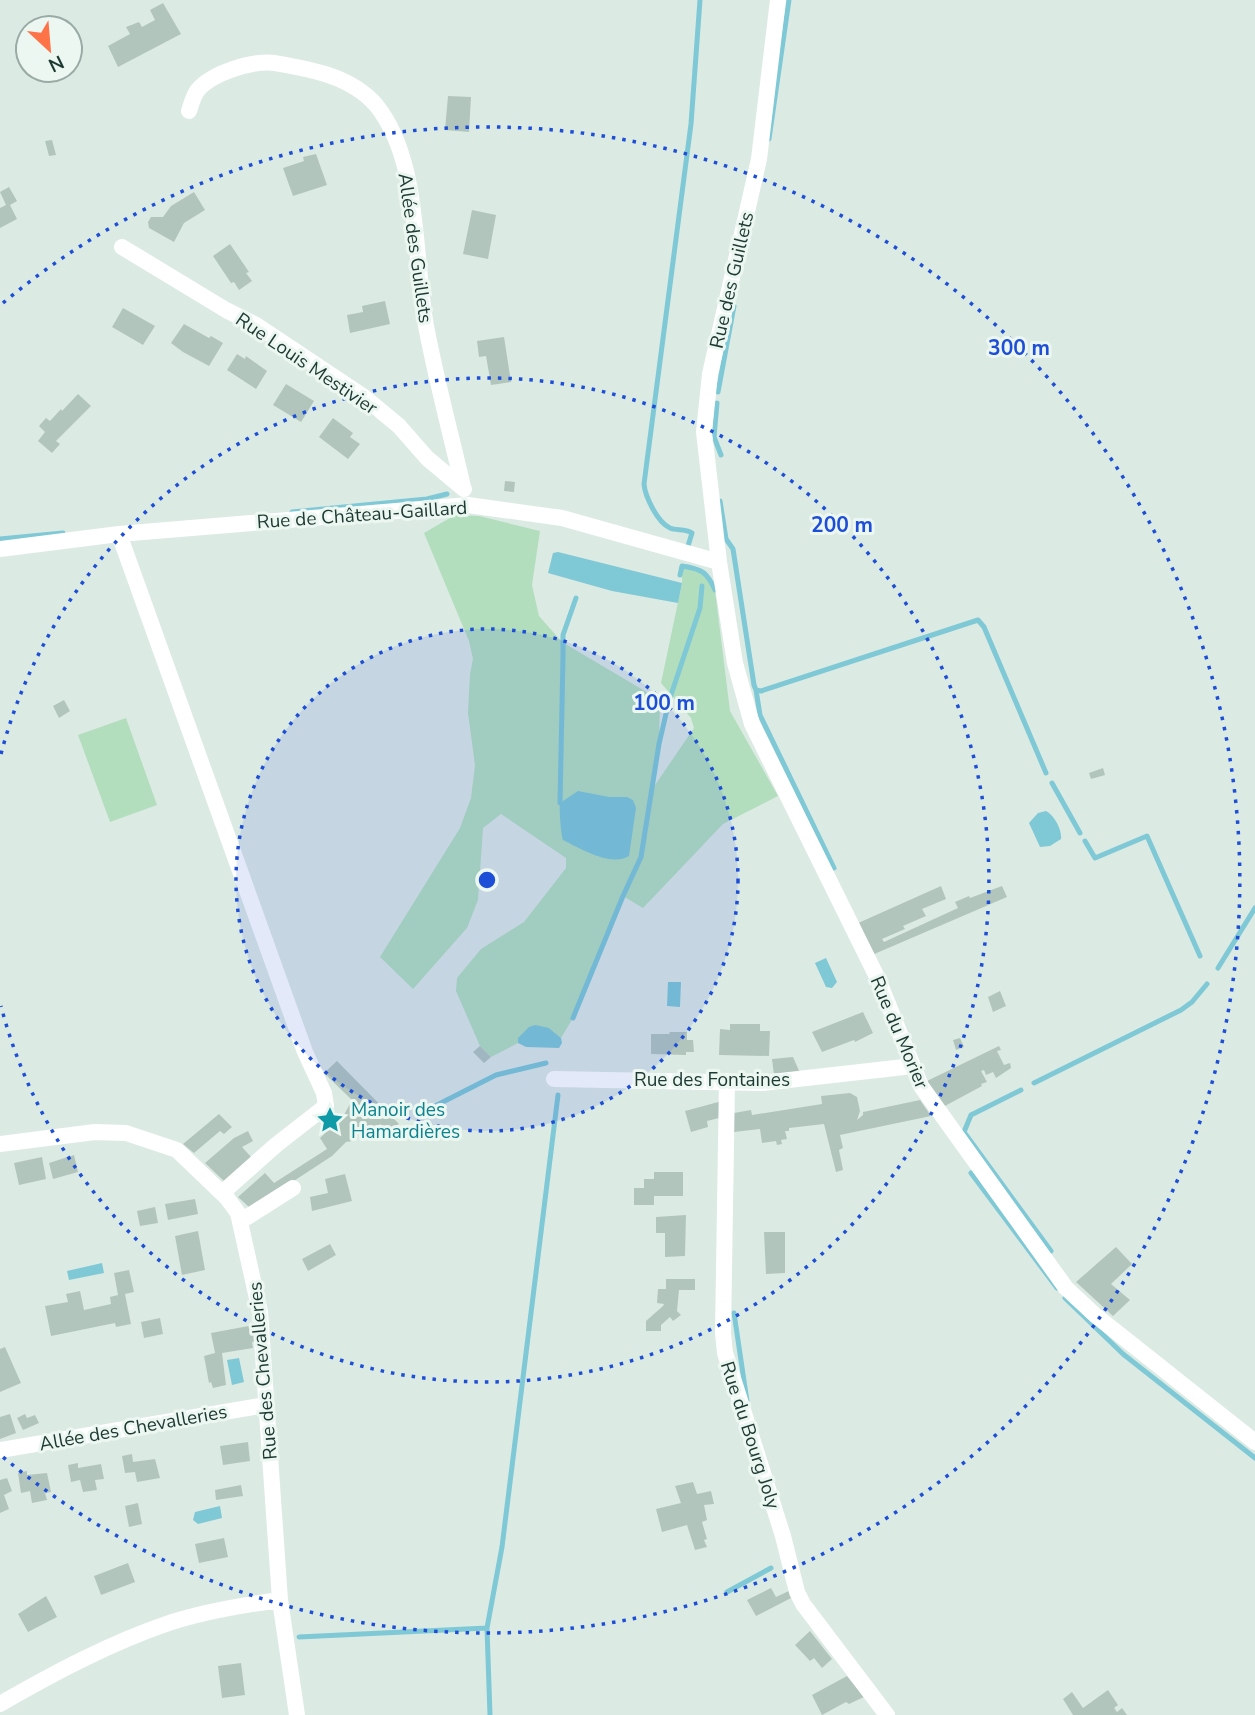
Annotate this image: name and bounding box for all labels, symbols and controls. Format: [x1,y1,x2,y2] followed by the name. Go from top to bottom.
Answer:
[14,14,84,84] north arrow
[44,49,68,78] text: N
[392,171,438,325] street label: Allée des Guillets
[704,209,760,351] street label: Rue des Guillets
[230,307,383,421] street label: Rue Louis Mestivier
[988,334,1050,362] text: 300 m
[256,495,468,535] street label: Rue de Château-Gaillard
[811,511,873,539] text: 200 m
[633,689,695,717] text: 100 m
[475,868,499,892] centre of rings
[864,972,935,1093] street label: Rue du Morier
[634,1067,790,1093] street label: Rue des Fontaines
[351,1097,460,1145] place label: Manoir des Hamardières
[315,1105,345,1135] place icon: Manoir des Hamardières
[242,1281,284,1461] street label: Rue des Chevalleries
[714,1358,786,1513] street label: Rue du Bourg Joly
[37,1399,229,1457] street label: Allée des Chevalleries

